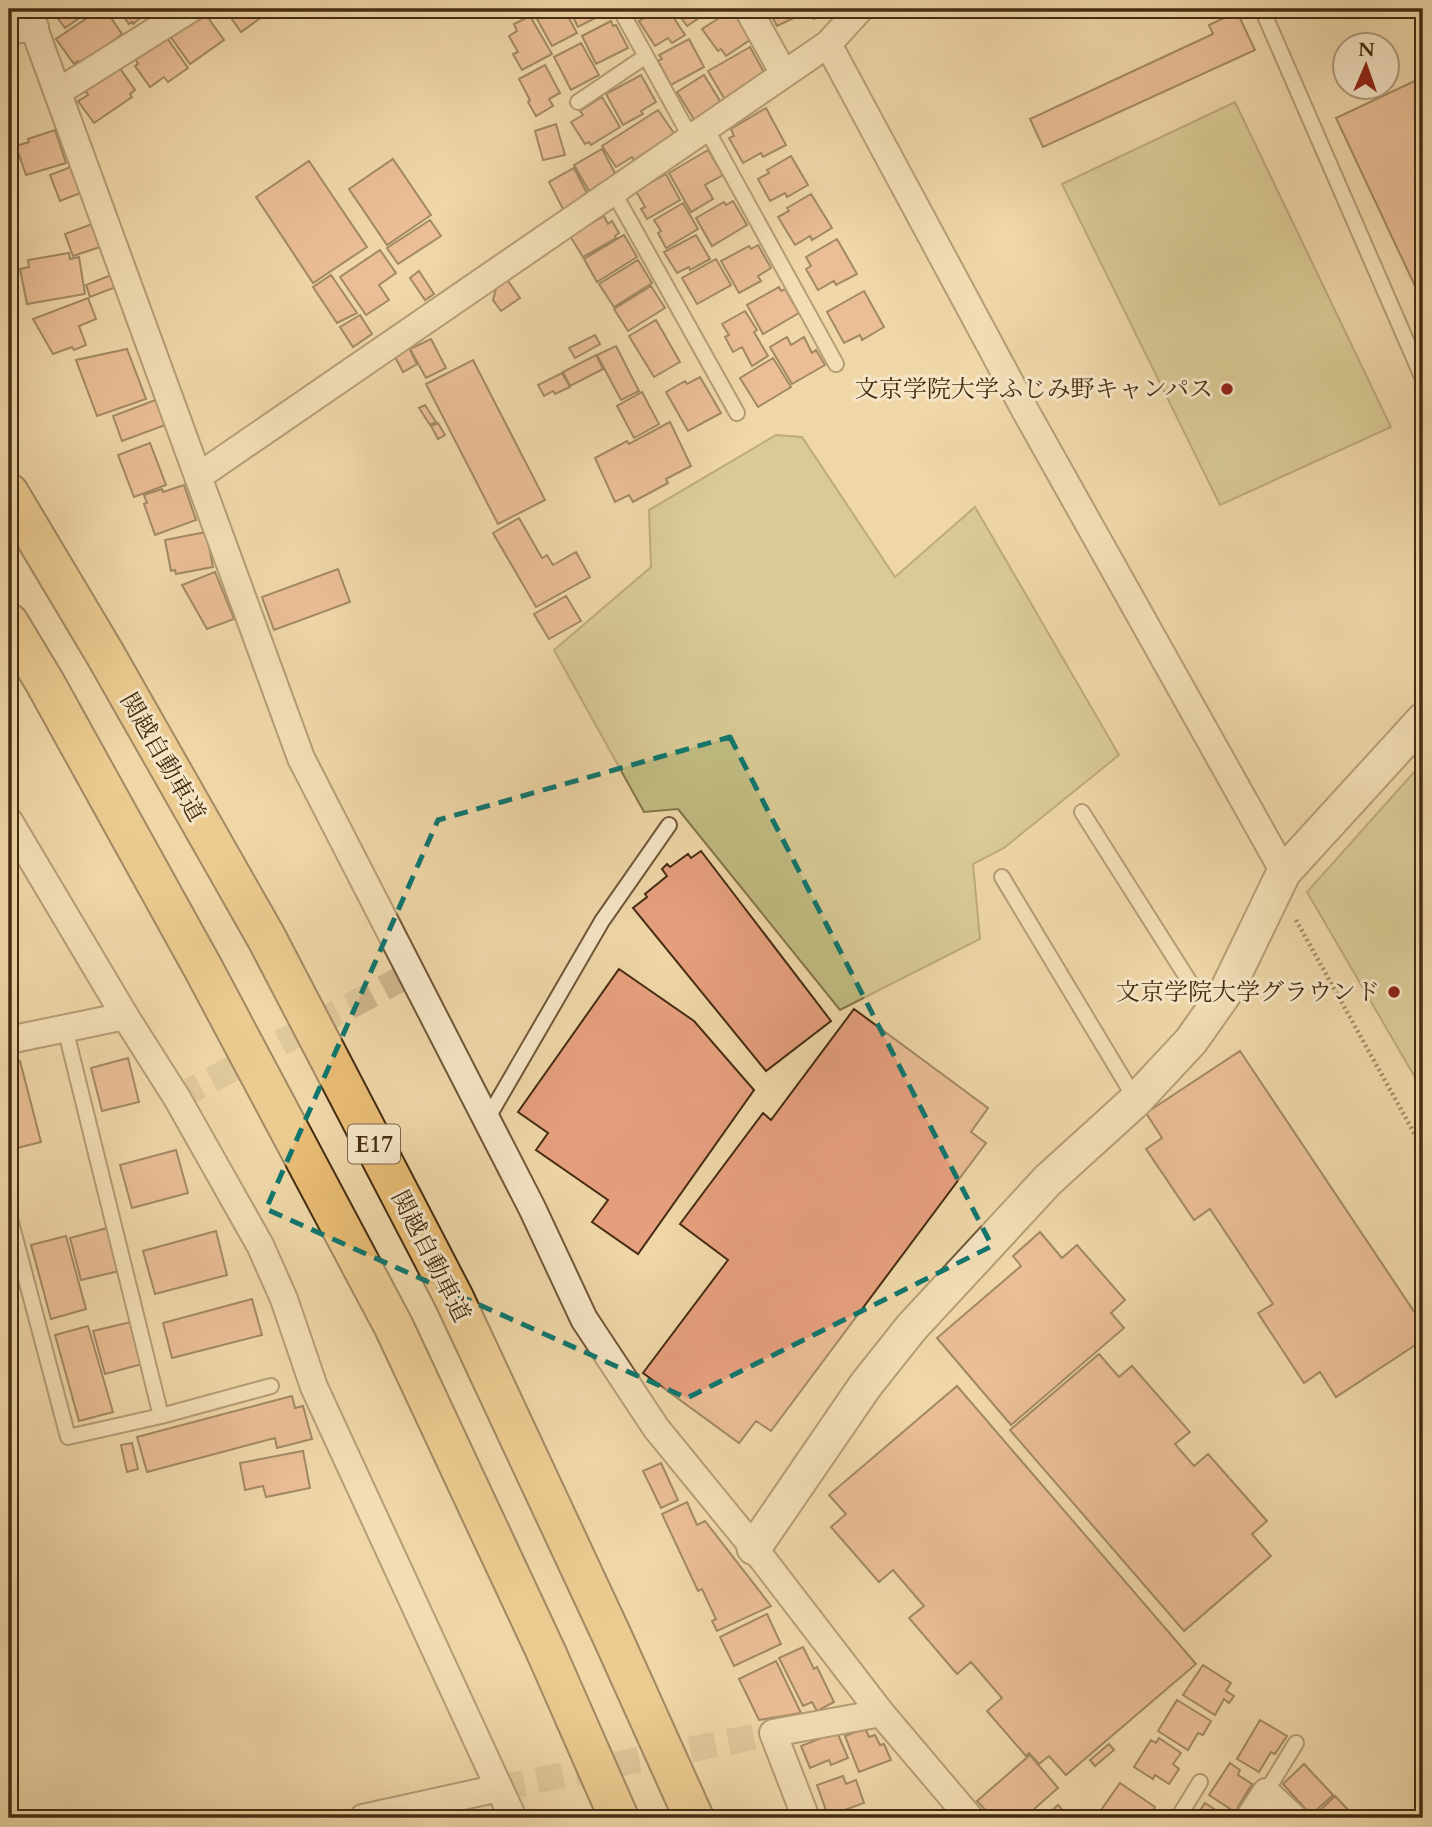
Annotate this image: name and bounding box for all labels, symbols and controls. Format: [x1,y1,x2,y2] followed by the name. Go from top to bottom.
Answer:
[1330,32,1400,102] north arrow
[1358,37,1376,63] text: N
[855,373,1213,406] place label: 文京学院大学ふじみ野キャンパス
[1219,381,1235,397] marker: 文京学院大学ふじみ野キャンパス
[112,687,213,828] street label: 関越自動車道
[1116,976,1380,1009] place label: 文京学院大学グラウンド
[1386,984,1402,1000] marker: 文京学院大学グラウンド
[348,1124,400,1163] road number: E17
[383,1185,478,1328] street label: 関越自動車道

